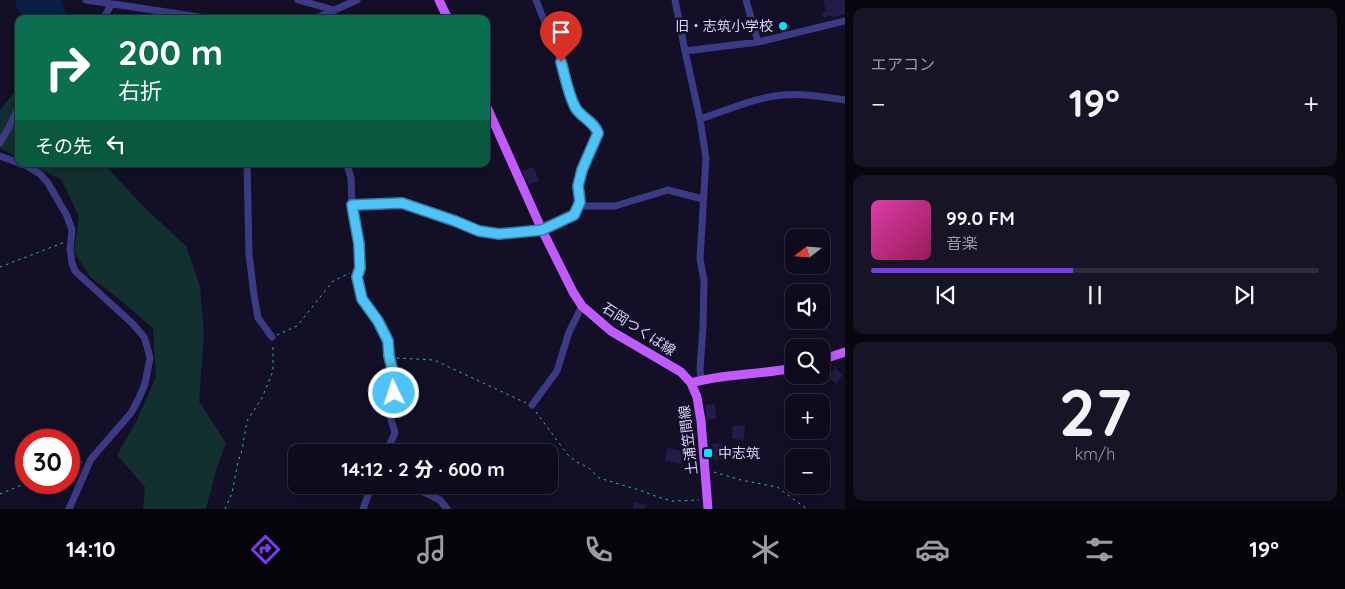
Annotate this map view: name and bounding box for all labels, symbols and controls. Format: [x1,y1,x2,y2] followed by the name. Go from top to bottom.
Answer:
[540,11,582,62] pin
[675,17,773,35] place label: 旧・志筑小学校
[547,18,575,46] icon: arrive
[777,20,789,32] marker: 旧・志筑小学校
[118,30,223,74] text: 200 m
[35,35,100,100] icon: right
[871,54,935,74] text: エアコン
[118,77,162,105] text: 右折
[1069,79,1120,127] text: 19°
[871,86,886,121] text: −
[1303,86,1319,121] text: +
[102,130,130,158] icon: left
[35,134,92,158] text: その先
[946,206,1015,230] text: 99.0 FM
[785,229,830,274] north arrow
[785,229,830,494] map controls
[946,233,978,253] text: 音楽
[932,281,960,309] icon: previous
[1081,281,1109,309] icon: pause
[1230,281,1258,309] icon: next
[785,284,830,329] button: sound
[599,299,679,359] street label: 石岡つくば線
[785,339,830,384] button: search
[367,366,419,418] position arrow
[1059,371,1131,452] text: 27
[785,394,830,439] button: +
[675,404,701,476] street label: 土浦笠間線
[15,429,80,494] speed limit sign: 30
[718,444,760,462] place label: 中志筑
[1075,444,1115,464] text: km/h
[702,447,714,459] marker: 中志筑
[785,449,830,494] button: −
[341,457,505,481] text: 14:12 · 2 分 · 600 m
[248,532,283,567] icon: directions
[414,532,449,567] icon: music
[581,532,616,567] icon: phone
[748,532,783,567] icon: climate
[915,532,950,567] icon: car
[1082,532,1117,567] icon: filters
[66,535,116,563] text: 14:10
[1249,535,1279,563] text: 19°

